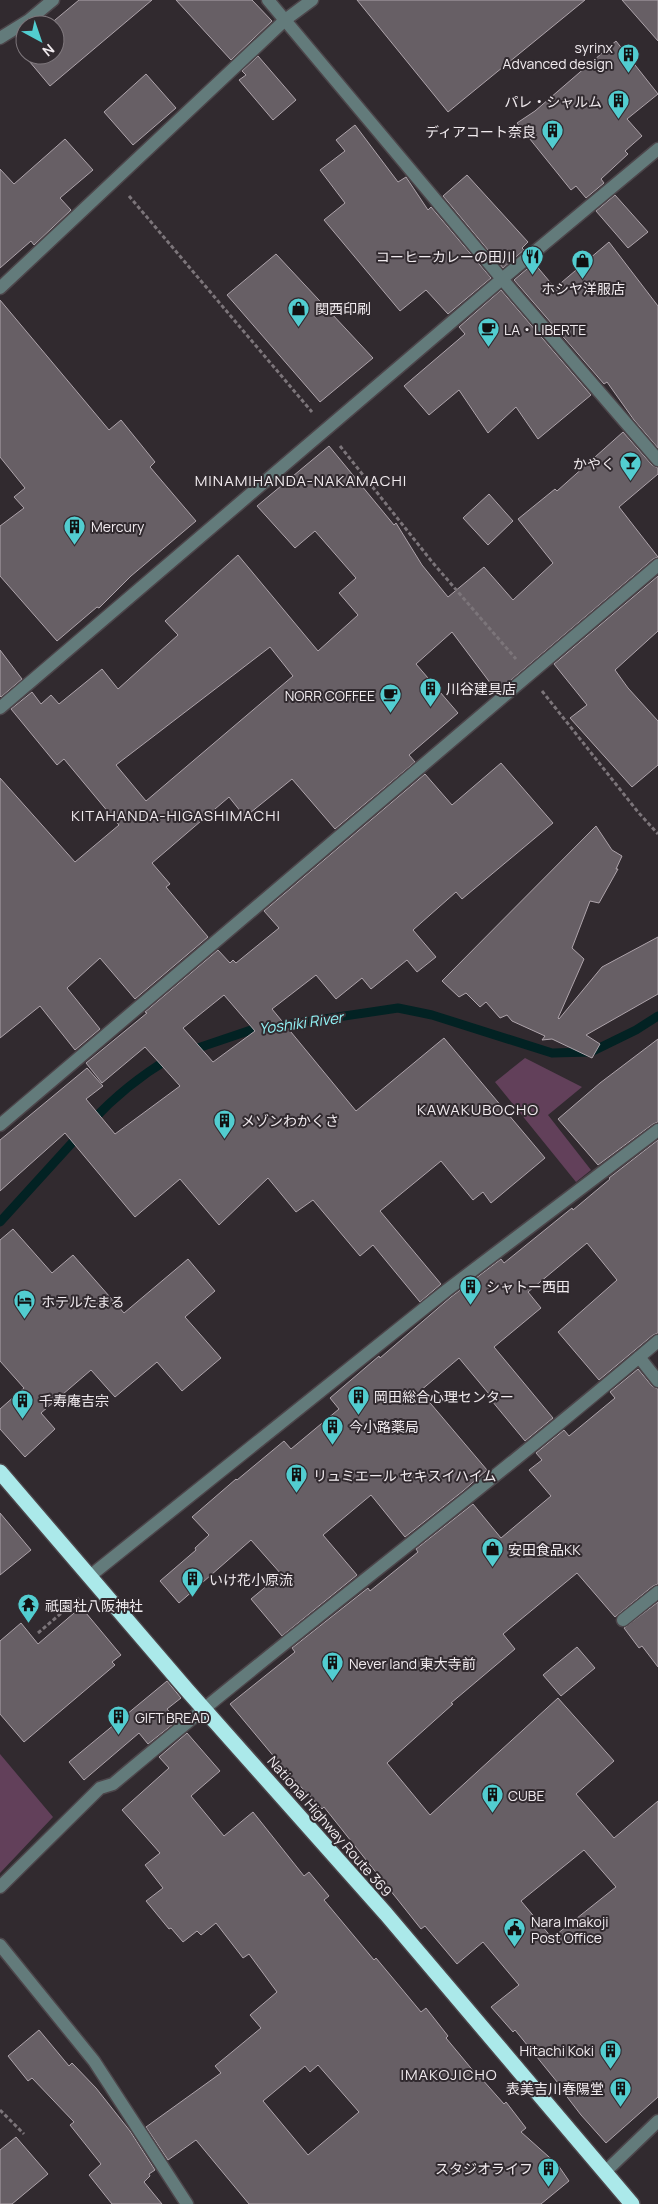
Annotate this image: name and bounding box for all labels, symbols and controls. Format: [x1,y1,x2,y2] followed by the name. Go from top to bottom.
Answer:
[15,15,65,65] north arrow
[503,38,614,73] place label: syrinx Advanced design
[39,40,59,61] text: N
[617,43,641,74] building icon: syrinx Advanced design
[606,89,630,120] building icon: パレ・シャルム
[504,92,602,111] place label: パレ・シャルム
[540,119,564,150] building icon: ディアコート奈良
[425,122,536,141] place label: ディアコート奈良
[520,244,544,275] restaurant icon: コーヒーカレーの田川
[376,247,516,266] place label: コーヒーカレーの田川
[571,248,595,279] shop icon: ホシヤ洋服店
[541,279,625,298] place label: ホシヤ洋服店
[287,296,311,327] shop icon: 関西印刷
[315,299,371,318] place label: 関西印刷
[476,317,500,348] cafe icon: LA・LIBERTE
[504,320,586,339] place label: LA・LIBERTE
[619,451,643,482] bar icon: かやく
[573,454,615,473] place label: かやく
[195,470,407,491] district label: MINAMIHANDA-NAKAMACHI
[63,514,87,545] building icon: Mercury
[91,517,145,536] place label: Mercury
[418,676,442,707] building icon: 川谷建具店
[446,679,516,698] place label: 川谷建具店
[379,683,403,714] cafe icon: NORR COFFEE
[285,686,375,705] place label: NORR COFFEE
[71,805,281,826] district label: KITAHANDA-HIGASHIMACHI
[258,1006,347,1039] water label: Yoshiki River
[417,1099,539,1120] district label: KAWAKUBOCHO
[213,1108,237,1139] building icon: メゾンわかくさ
[241,1111,339,1130] place label: メゾンわかくさ
[458,1274,482,1305] building icon: シャトー西田
[486,1277,570,1296] place label: シャトー西田
[13,1289,37,1320] hotel icon: ホテルたまる
[41,1292,125,1311] place label: ホテルたまる
[346,1384,370,1415] building icon: 岡田総合心理センター
[374,1387,514,1406] place label: 岡田総合心理センター
[11,1388,35,1419] building icon: 千寿庵吉宗
[39,1391,109,1410] place label: 千寿庵吉宗
[321,1414,345,1445] building icon: 今小路薬局
[349,1417,419,1436] place label: 今小路薬局
[285,1463,309,1494] building icon: リュミエール セキスイハイム
[313,1466,497,1485] place label: リュミエール セキスイハイム
[480,1537,504,1568] shop icon: 安田食品KK
[508,1540,581,1559] place label: 安田食品KK
[181,1567,205,1598] building icon: いけ花小原流
[209,1570,293,1589] place label: いけ花小原流
[17,1593,41,1624] temple icon: 祇園社八阪神社
[45,1596,143,1615] place label: 祇園社八阪神社
[321,1651,345,1682] building icon: Never land 東大寺前
[349,1654,476,1673] place label: Never land 東大寺前
[107,1705,131,1736] building icon: GIFT BREAD
[135,1708,210,1727] place label: GIFT BREAD
[264,1752,396,1900] street label: National Highway Route 369
[480,1783,504,1814] building icon: CUBE
[508,1786,544,1805] place label: CUBE
[531,1912,608,1947] place label: Nara Imakoji Post Office
[503,1917,527,1948] public building icon: Nara Imakoji Post Office
[598,2038,622,2069] building icon: Hitachi Koki
[519,2041,594,2060] place label: Hitachi Koki
[400,2064,498,2085] district label: IMAKOJICHO
[608,2076,632,2107] building icon: 表美吉川春陽堂
[506,2079,604,2098] place label: 表美吉川春陽堂
[537,2156,561,2187] building icon: スタジオライフ
[435,2159,533,2178] place label: スタジオライフ

